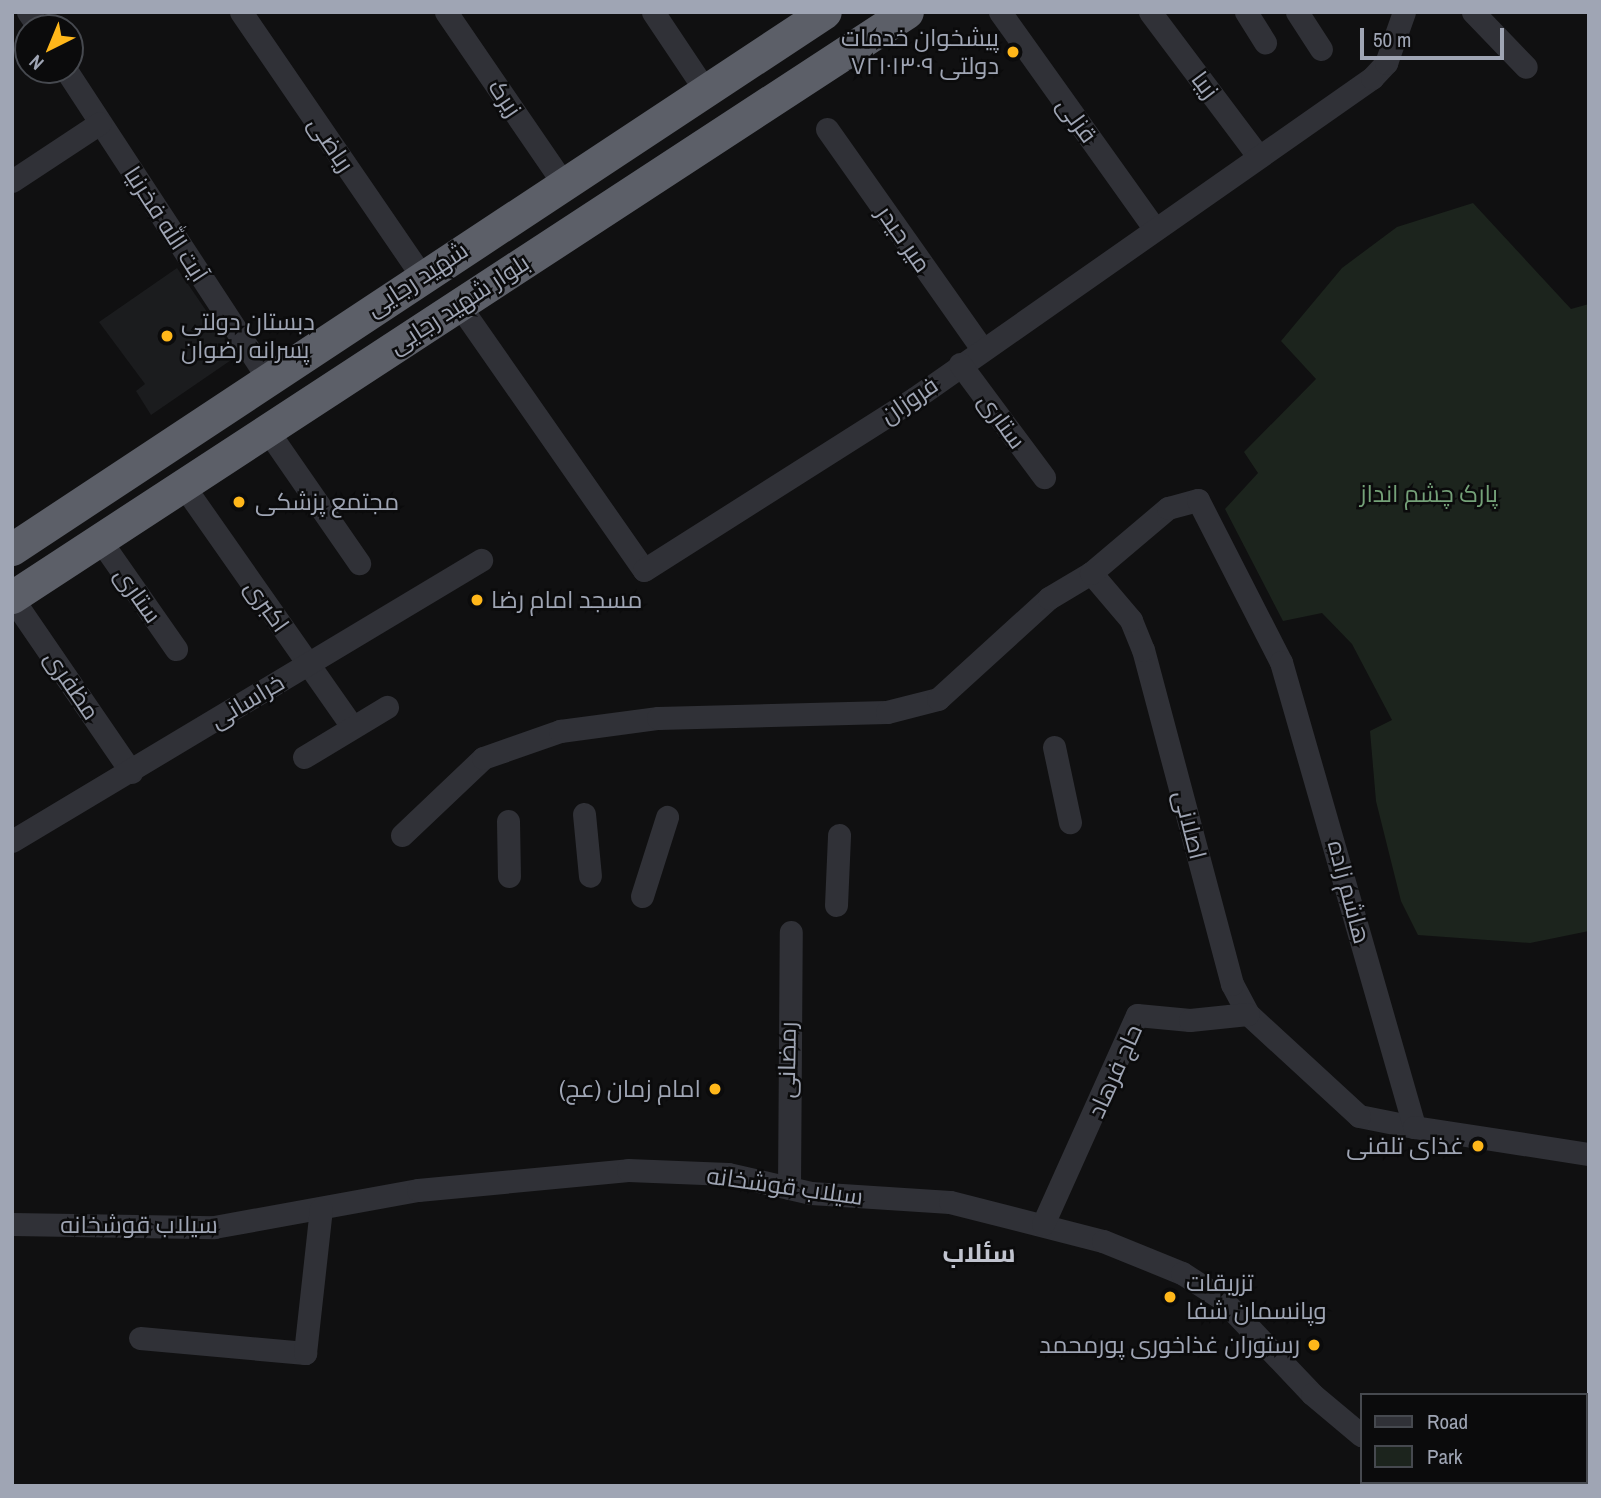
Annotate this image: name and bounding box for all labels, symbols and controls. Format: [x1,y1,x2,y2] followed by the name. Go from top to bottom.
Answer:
[14,14,84,84] north arrow
[1363,14,1506,58] scale bar
[841,24,999,80] place label: پیشخوان خدمات دولتی ۷۲۱۰۱۳۰۹
[1373,25,1411,54] text: 50 m
[1005,44,1021,60] marker: پیشخوان خدمات دولتی ۷۲۱۰۱۳۰۹
[23,50,49,76] text: N
[1185,66,1225,104] street label: زیبا
[482,74,528,122] street label: زیرک
[1051,91,1103,149] street label: قزلی
[302,111,360,177] street label: ریاضی
[118,161,214,287] street label: آیت الله فخرنیا
[871,200,937,278] street label: میر حیدر
[361,235,473,323] street label: شهید رجایی
[384,248,534,360] street label: بلوار شهید رجایی
[181,308,315,364] place label: دبستان دولتی پسرانه رضوان
[159,328,175,344] marker: دبستان دولتی پسرانه رضوان
[875,370,943,430] street label: فروزان
[972,388,1032,454] street label: ستاری
[1360,480,1498,508] park label: پارک چشم انداز
[255,488,399,516] place label: مجتمع پزشکی
[229,492,249,512] marker: مجتمع پزشکی
[108,561,168,629] street label: ستاری
[239,574,295,638] street label: اکبری
[491,586,642,614] place label: مسجد امام رضا
[469,592,485,608] marker: مسجد امام رضا
[38,645,106,725] street label: مظفری
[205,668,289,734] street label: خراسانی
[1168,788,1212,862] street label: اصلانی
[1321,837,1377,947] street label: هاشم زاده
[1082,1020,1148,1122] street label: حاج فرهاد
[772,1021,802,1099] street label: رمضانی
[559,1075,701,1103] place label: امام زمان (عج)
[707,1081,723,1097] marker: امام زمان (عج)
[1346,1132,1464,1160] place label: غذای تلفنی
[1470,1138,1486,1154] marker: غذای تلفنی
[705,1161,865,1211] street label: سیلاب قوشخانه
[60,1211,218,1239] street label: سیلاب قوشخانه
[942,1237,1016,1269] district label: سئلاب
[1186,1269,1327,1325] place label: تزریقات وپانسمان شفا
[1160,1287,1180,1307] marker: تزریقات وپانسمان شفا
[1039,1331,1300,1359] place label: رستوران غذاخوری پورمحمد
[1306,1337,1322,1353] marker: رستوران غذاخوری پورمحمد
[1360,1393,1587,1484] legend
[1427,1407,1468,1436] text: Road
[1427,1442,1462,1471] text: Park

